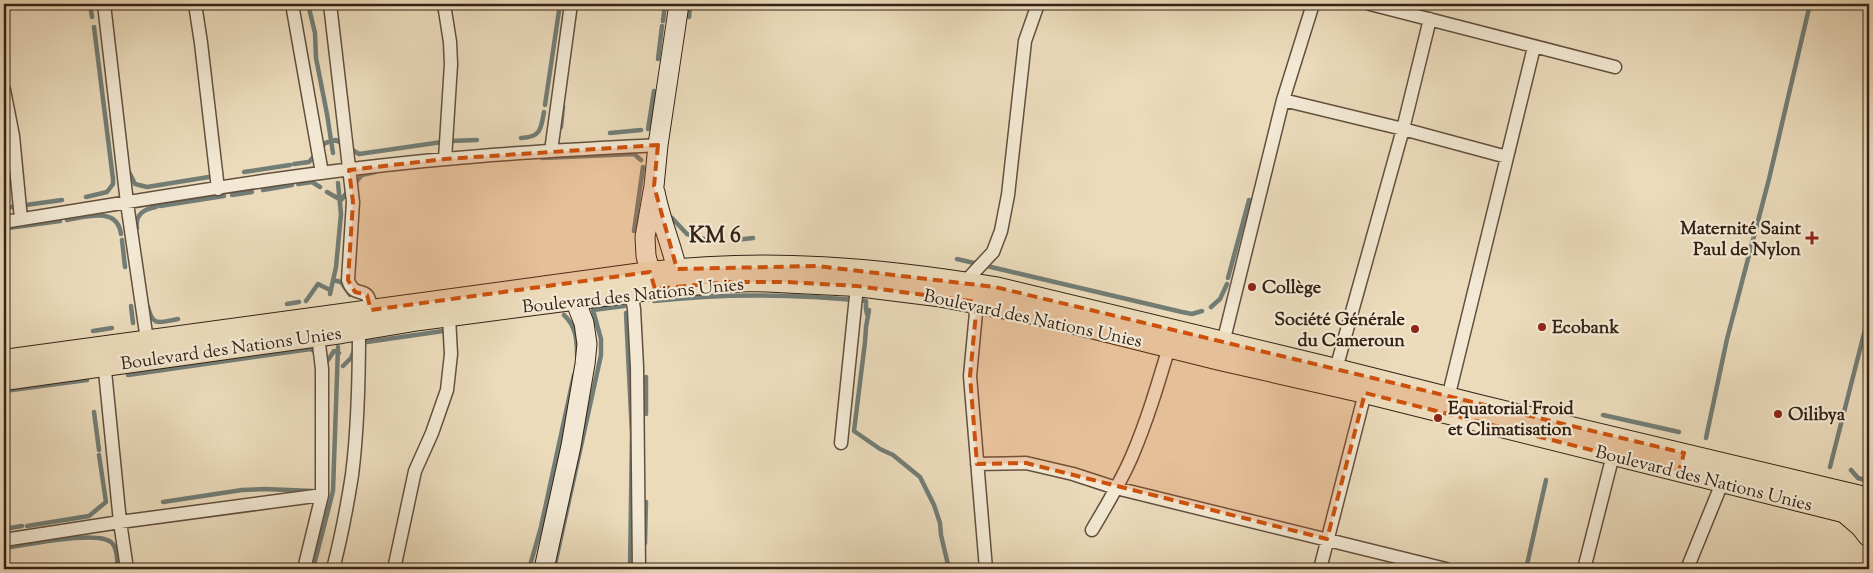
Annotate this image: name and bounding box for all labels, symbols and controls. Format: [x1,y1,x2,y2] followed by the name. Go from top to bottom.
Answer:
[1680,217,1802,264] place label: Maternité Saint Paul de Nylon
[689,221,741,253] district label: KM 6
[1805,231,1819,245] marker: Maternité Saint Paul de Nylon
[521,272,745,322] street label: Boulevard des Nations Unies
[1262,276,1322,302] place label: Collège
[1246,281,1258,293] marker: Collège
[921,284,1144,356] street label: Boulevard des Nations Unies
[1274,308,1406,355] place label: Société Générale du Cameroun
[1552,316,1619,342] place label: Ecobank
[1536,321,1548,333] marker: Ecobank
[119,322,343,378] street label: Boulevard des Nations Unies
[1409,323,1421,335] marker: Société Générale du Cameroun
[1448,397,1575,444] place label: Equatorial Froid et Climatisation
[1788,403,1846,429] place label: Oilibya
[1772,408,1784,420] marker: Oilibya
[1432,412,1444,424] marker: Equatorial Froid et Climatisation
[1592,440,1815,520] street label: Boulevard des Nations Unies

